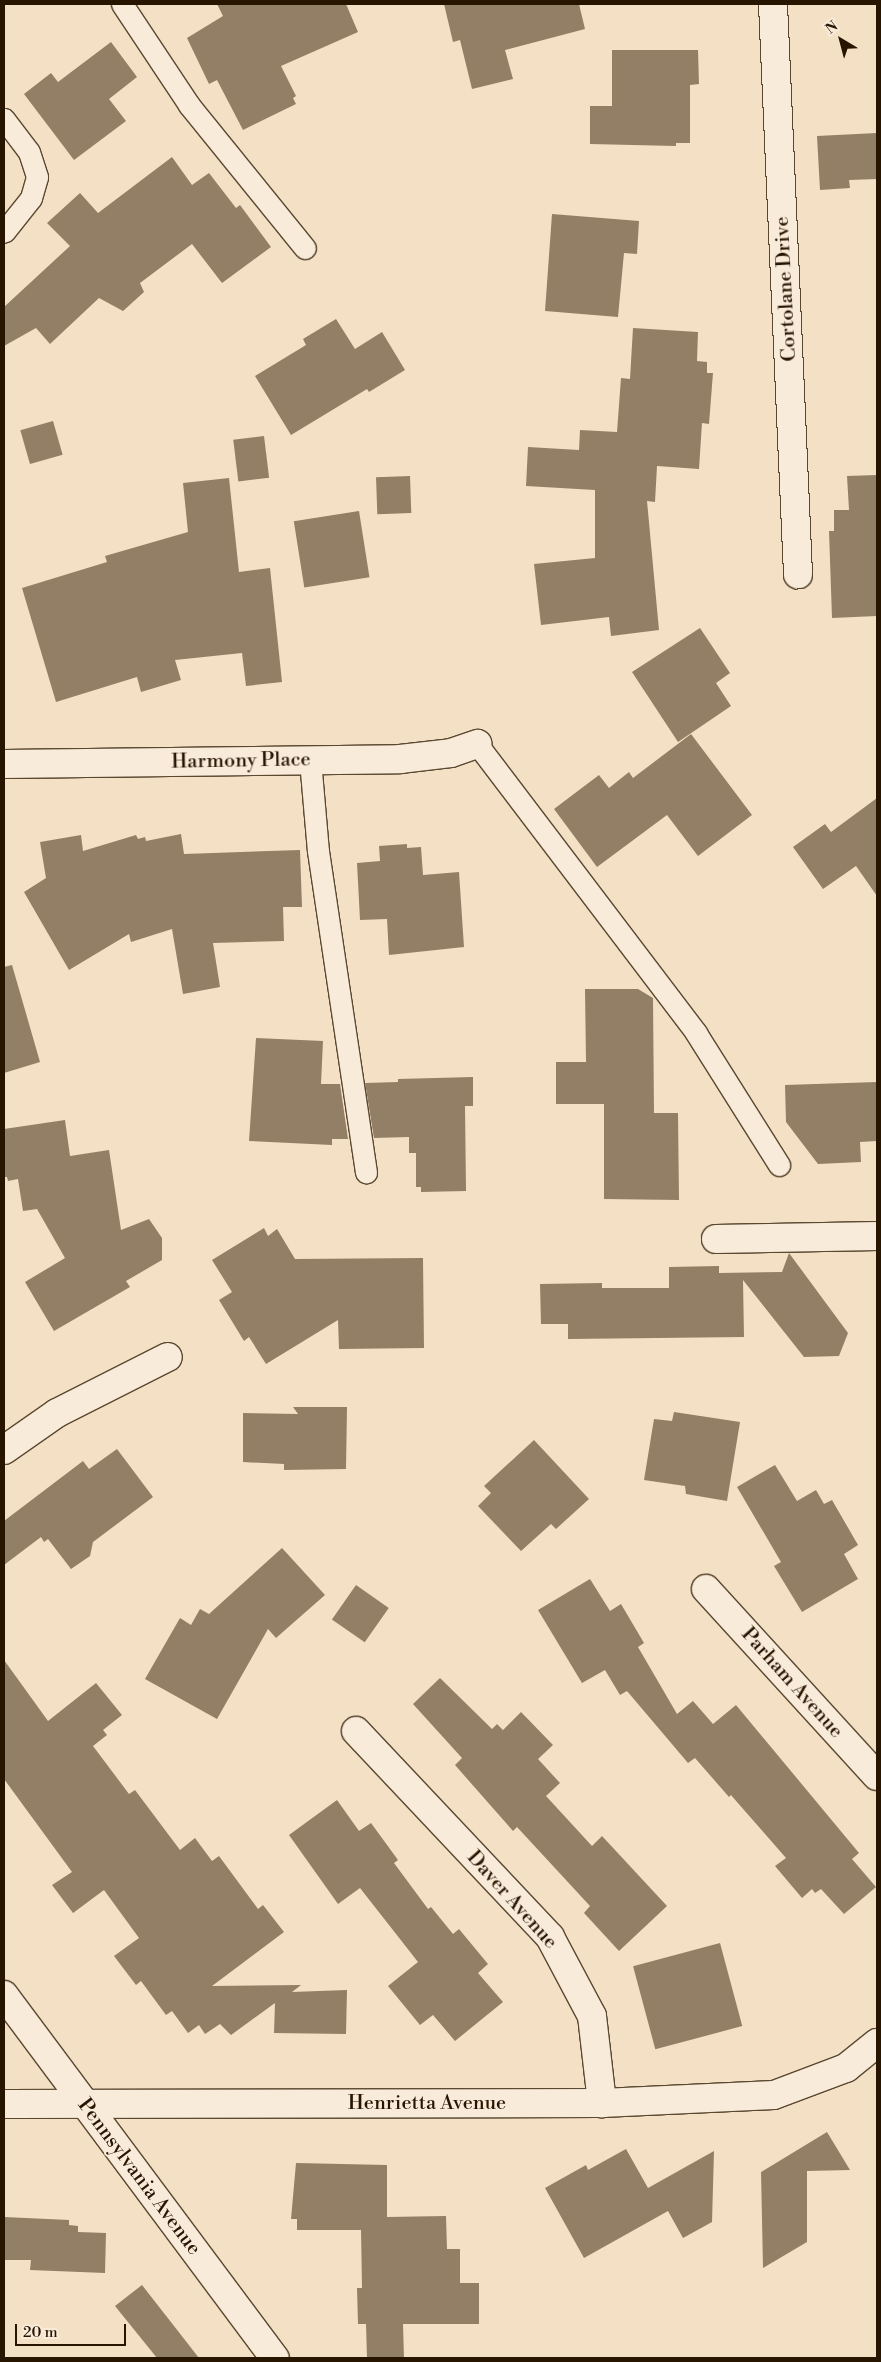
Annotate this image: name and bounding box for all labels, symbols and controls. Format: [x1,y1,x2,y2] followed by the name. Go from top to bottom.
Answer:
[816,15,866,65] north arrow
[822,18,842,39] text: N
[770,216,802,362] street label: Cortolane Drive
[171,748,311,774] street label: Harmony Place
[736,1623,848,1743] street label: Parham Avenue
[462,1846,562,1954] street label: Daver Avenue
[348,2091,506,2115] street label: Henrietta Avenue
[72,2094,206,2260] street label: Pennsylvania Avenue
[18,2314,129,2346] scale bar
[23,2323,58,2342] text: 20 m

